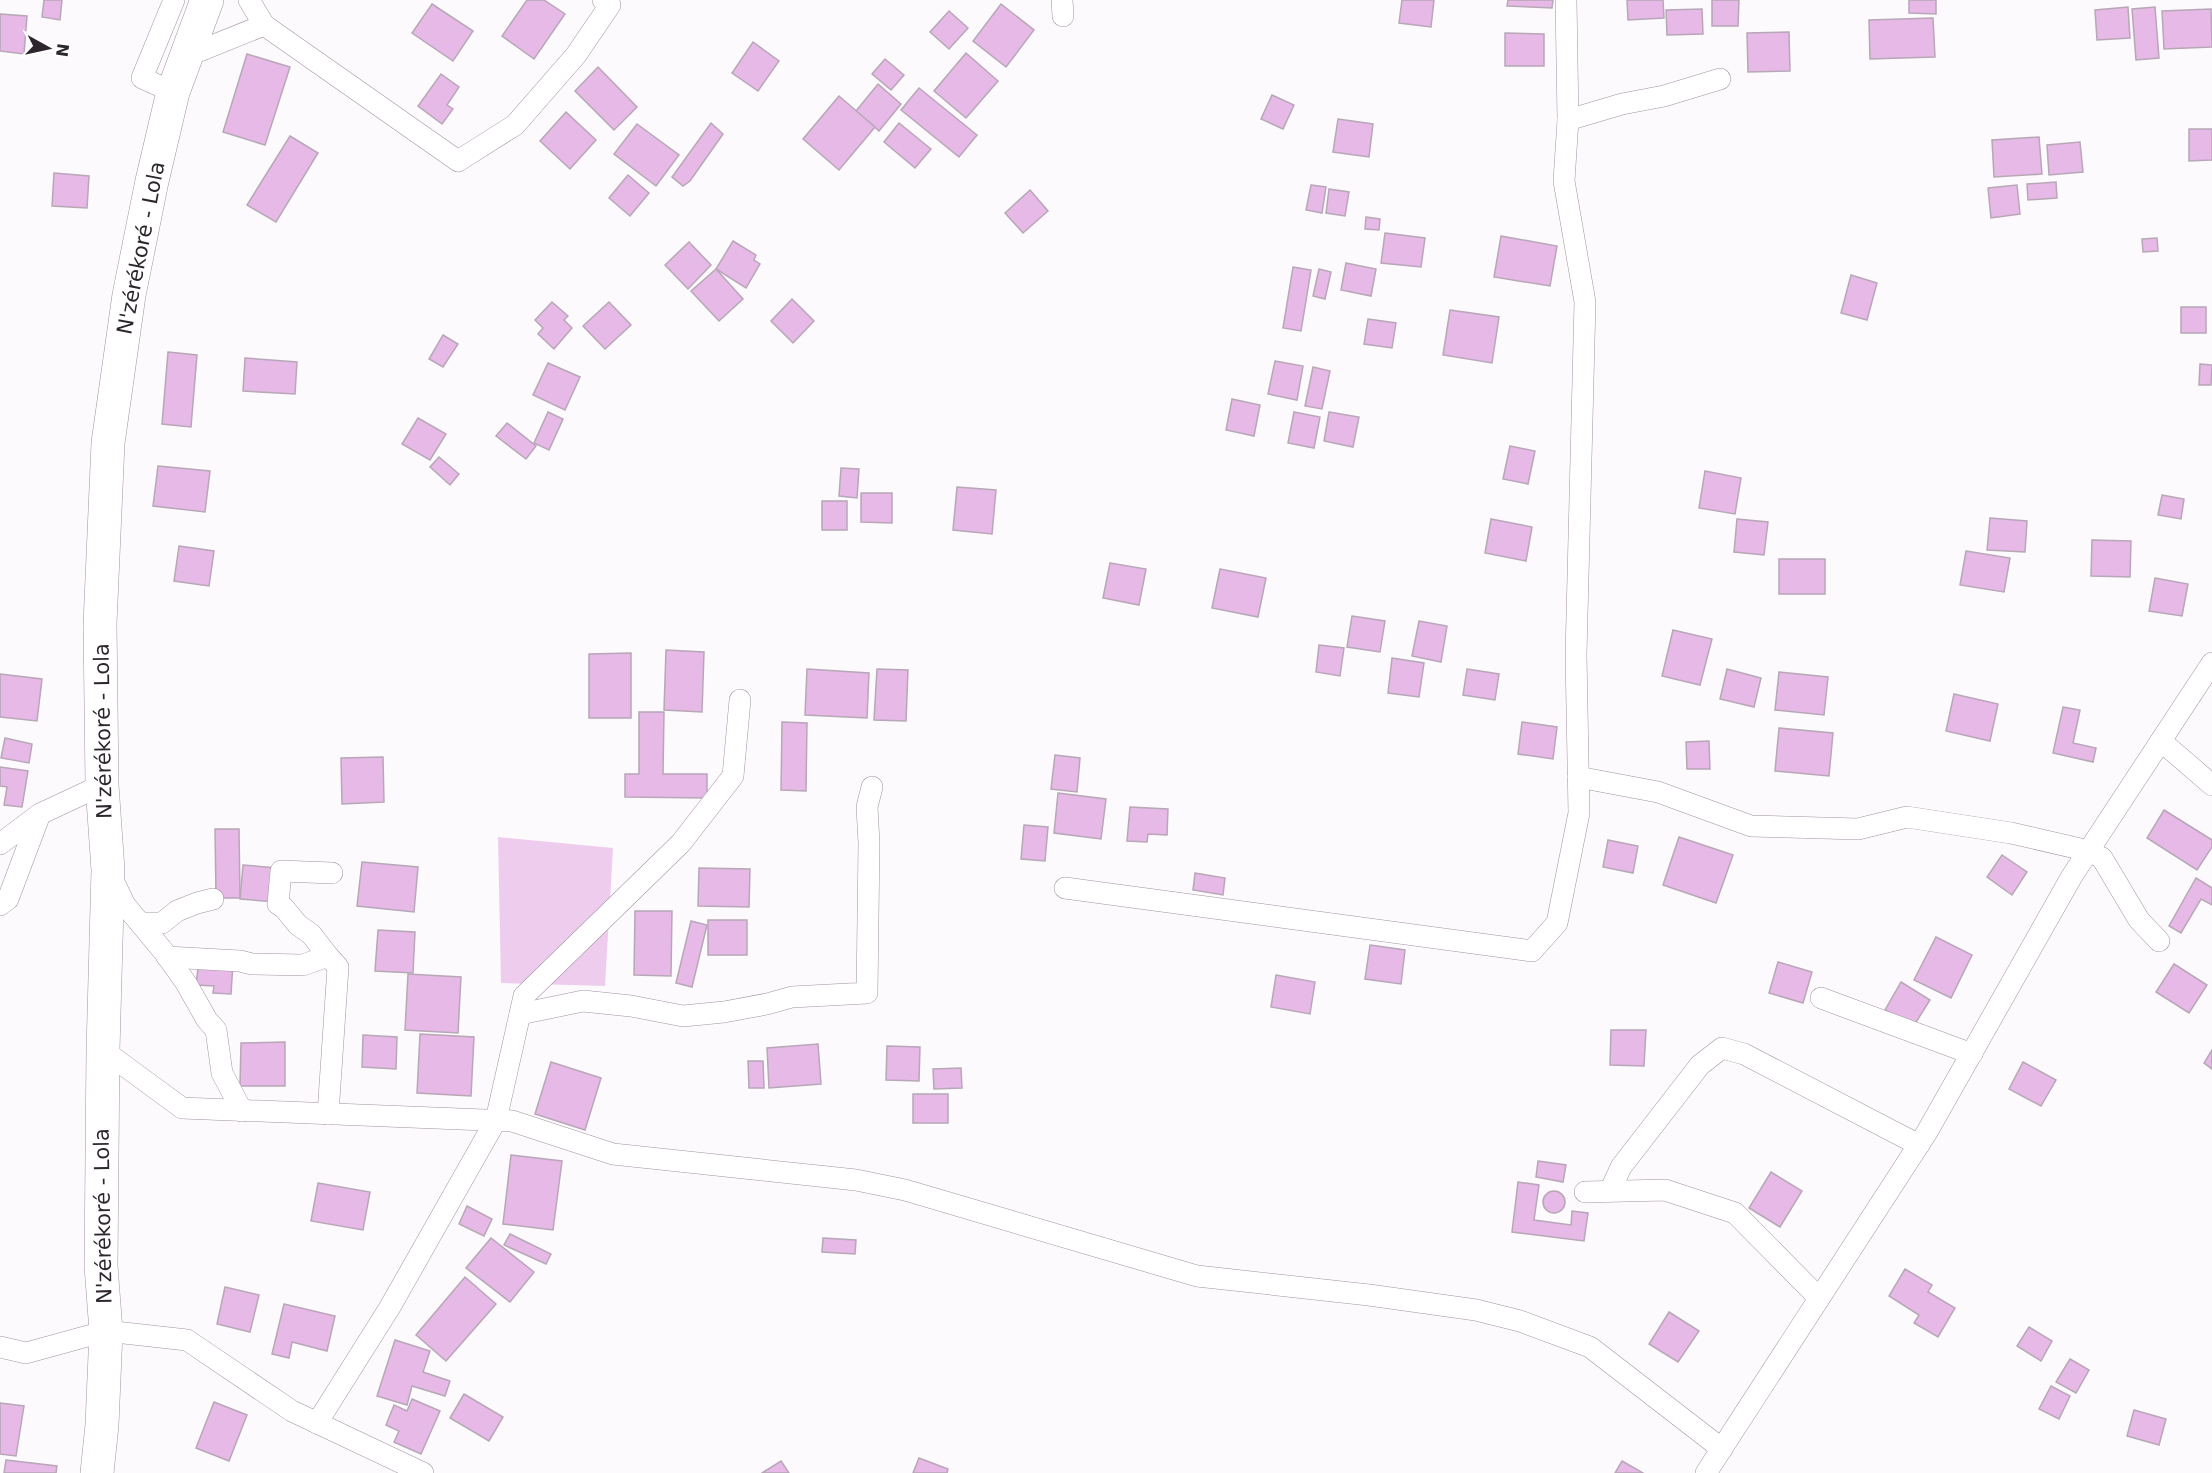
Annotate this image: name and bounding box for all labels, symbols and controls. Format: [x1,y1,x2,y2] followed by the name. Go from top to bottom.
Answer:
[18,18,78,78] north arrow
[52,42,73,58] text: N
[112,159,170,337] street label: N'zérékoré - Lola
[89,643,117,819] street label: N'zérékoré - Lola
[89,1128,117,1304] street label: N'zérékoré - Lola

